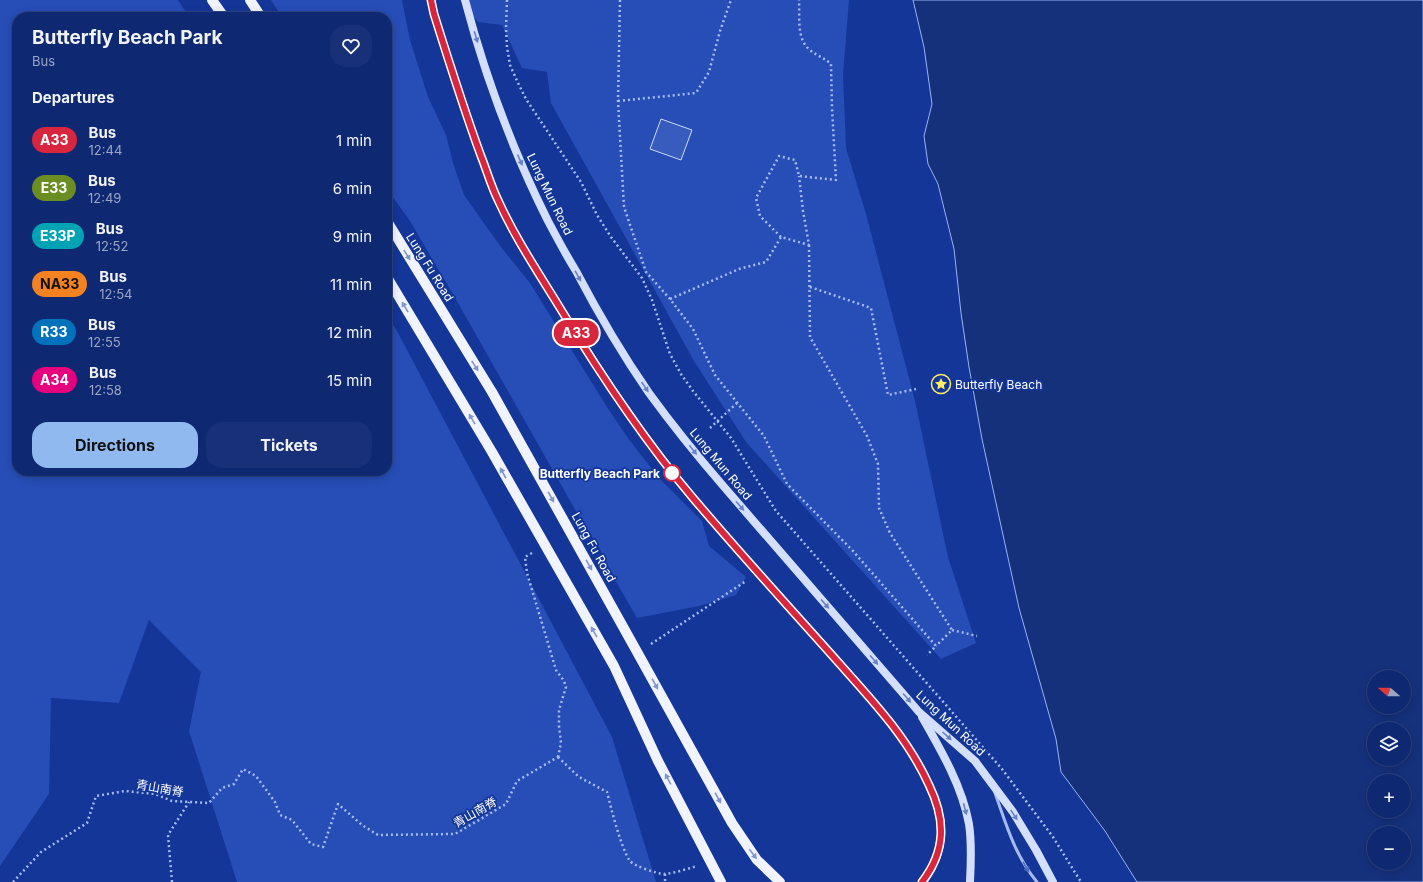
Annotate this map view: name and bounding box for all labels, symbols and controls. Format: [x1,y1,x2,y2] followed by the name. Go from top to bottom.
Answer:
[330,25,372,67] button: heart
[32,26,223,49] text: Butterfly Beach Park
[473,32,479,44] one-way arrow
[32,53,55,69] text: Bus
[32,88,114,107] text: Departures
[89,123,116,142] text: Bus
[40,131,69,148] text: A33
[336,131,372,150] text: 1 min
[89,142,122,158] text: 12:44
[524,151,576,237] street label: Lung Mun Road
[517,154,523,165] one-way arrow
[88,171,116,190] text: Bus
[41,179,67,196] text: E33
[333,179,372,198] text: 6 min
[88,190,121,206] text: 12:49
[96,219,123,238] text: Bus
[40,227,76,244] text: E33P
[333,227,372,246] text: 9 min
[403,230,457,304] street label: Lung Fu Road
[96,238,128,254] text: 12:52
[404,249,411,261] one-way arrow
[99,267,127,286] text: Bus
[575,270,581,282] one-way arrow
[40,275,79,292] text: NA33
[330,275,372,294] text: 11 min
[99,286,132,302] text: 12:54
[401,302,409,312] one-way arrow
[88,315,116,334] text: Bus
[553,320,599,346] line badge: A33
[40,323,68,340] text: R33
[327,323,372,342] text: 12 min
[562,324,590,341] text: A33
[88,334,121,350] text: 12:55
[472,360,479,371] one-way arrow
[89,363,117,382] text: Bus
[40,371,69,388] text: A34
[327,371,372,390] text: 15 min
[930,373,952,395] place icon: Butterfly Beach
[955,377,1042,392] place label: Butterfly Beach
[89,382,122,398] text: 12:58
[641,382,649,392] one-way arrow
[468,413,475,425] one-way arrow
[32,422,198,468] button: Directions
[206,422,372,468] button: Tickets
[687,425,755,503] street label: Lung Mun Road
[689,444,697,455] one-way arrow
[663,464,681,482] marker: Butterfly Beach Park
[540,466,660,481] place label: Butterfly Beach Park
[500,468,507,479] one-way arrow
[548,492,555,503] one-way arrow
[735,500,744,511] one-way arrow
[569,509,619,585] street label: Lung Fu Road
[586,559,593,571] one-way arrow
[821,598,830,609] one-way arrow
[591,626,598,638] one-way arrow
[870,655,879,665] one-way arrow
[1367,670,1411,714] north arrow
[1367,670,1411,870] map controls
[652,678,659,690] one-way arrow
[913,687,989,759] street label: Lung Mun Road
[902,692,911,703] one-way arrow
[1367,722,1411,766] button: layers
[943,731,952,740] one-way arrow
[664,773,671,785] one-way arrow
[1367,774,1411,818] button: +
[135,776,185,800] street label: 青山南脊
[714,792,721,804] one-way arrow
[450,794,500,830] street label: 青山南脊
[962,803,968,815] one-way arrow
[1010,810,1018,820] one-way arrow
[1367,826,1411,870] button: −
[749,849,757,860] one-way arrow
[1023,861,1030,873] one-way arrow

